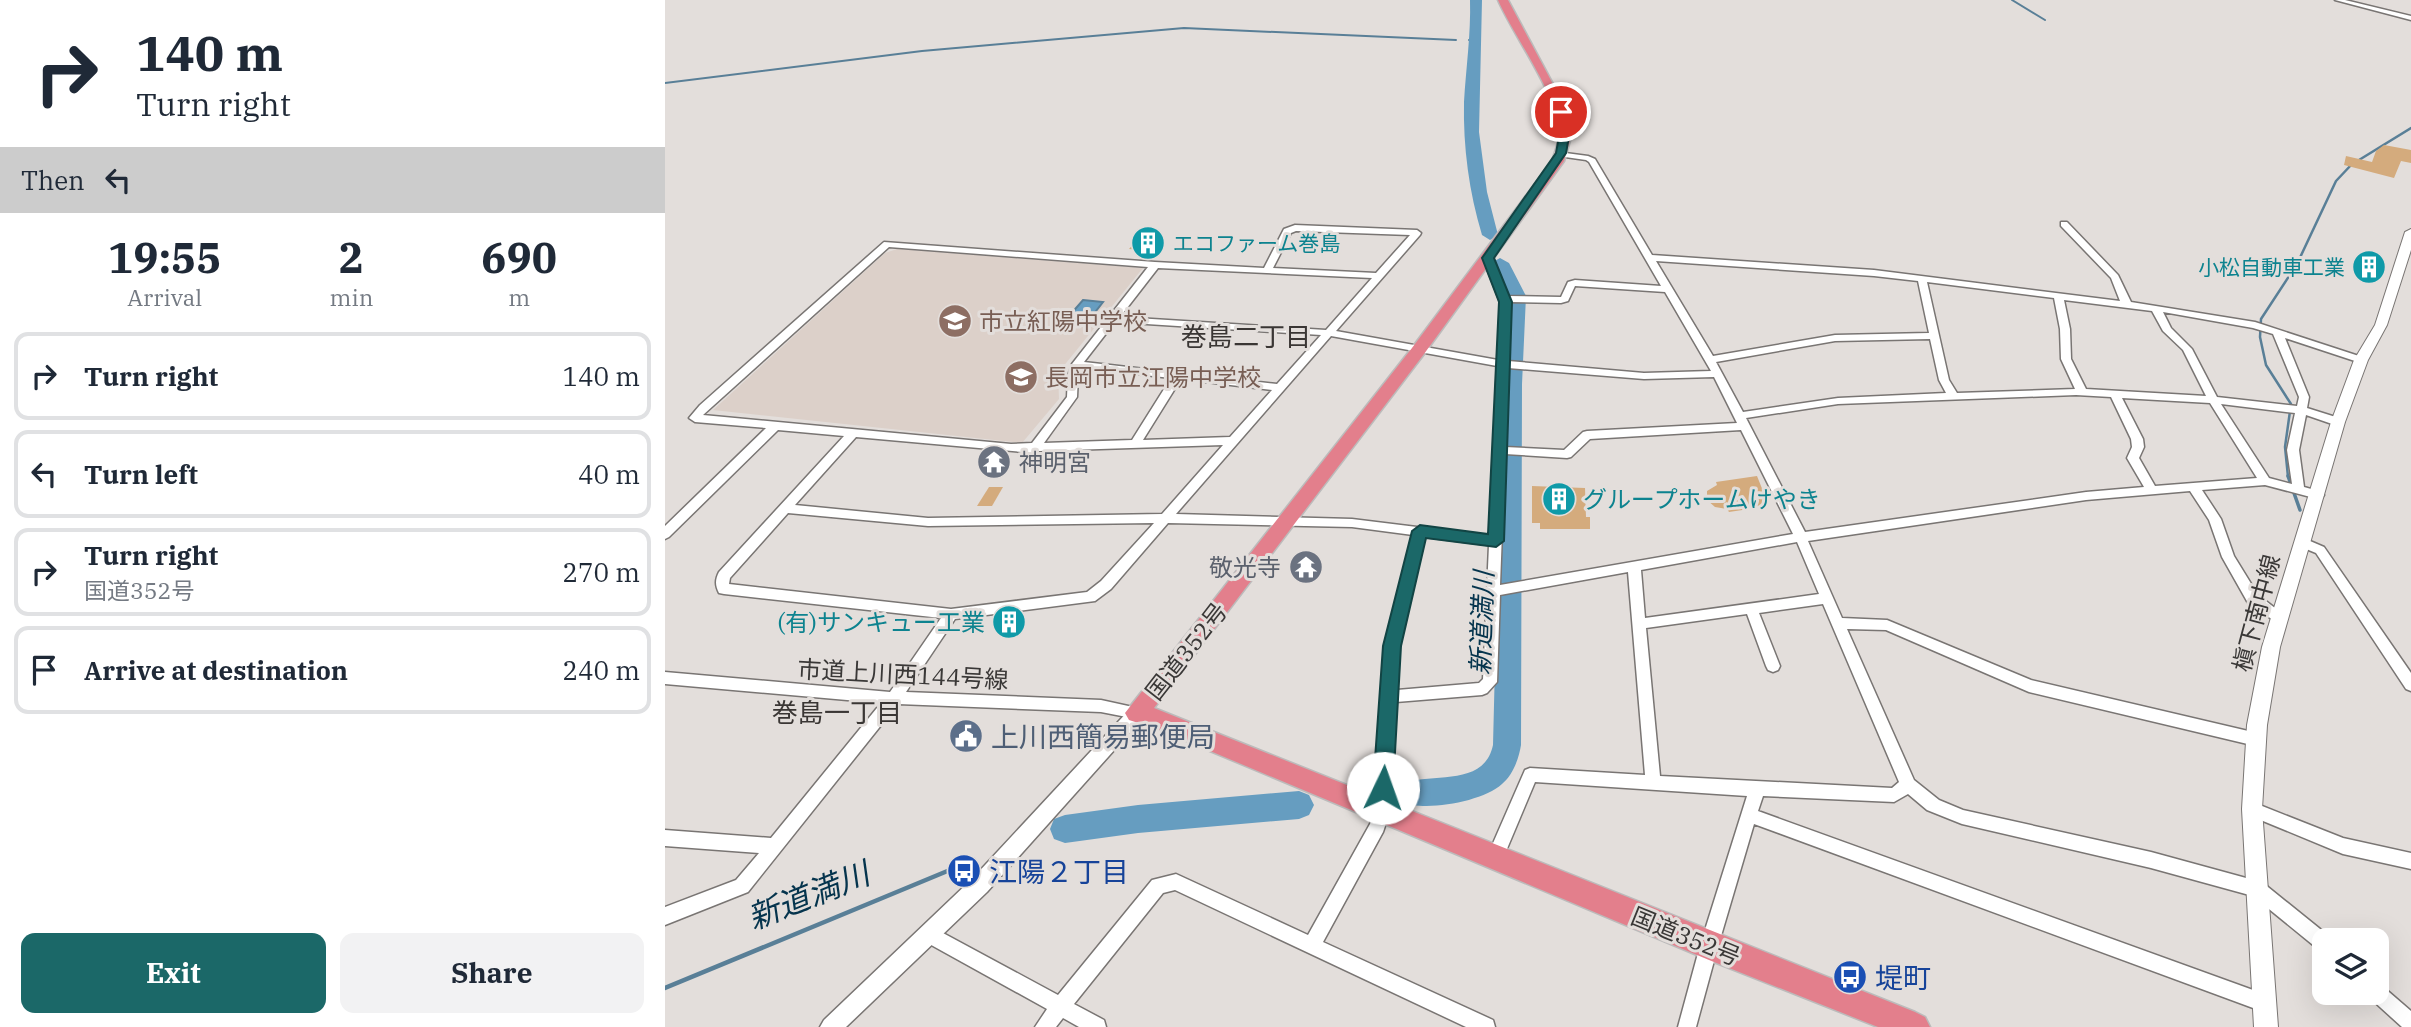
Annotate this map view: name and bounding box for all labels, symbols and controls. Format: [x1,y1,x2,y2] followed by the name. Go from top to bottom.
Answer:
[136,21,283,84] text: 140 m
[21,28,112,119] icon: right
[1531,82,1591,142] pin
[136,83,291,125] text: Turn right
[1542,93,1580,131] icon: arrive
[99,161,137,199] icon: left
[21,163,85,197] text: Then
[1129,224,1167,262] building icon: エコファーム巻島
[1173,229,1340,257] place label: エコファーム巻島
[108,230,222,285] text: 19:55
[339,230,364,285] text: 2
[481,230,557,285] text: 690
[2350,248,2388,286] building icon: 小松自動車工業
[2198,253,2345,281] place label: 小松自動車工業
[127,282,202,312] text: Arrival
[330,282,373,312] text: min
[508,282,530,312] text: m
[936,302,974,340] school or university icon: 市立紅陽中学校
[979,305,1147,337] place label: 市立紅陽中学校
[1181,319,1311,353] district label: 巻島二丁目
[25,357,63,395] icon: right
[1002,358,1040,396] school or university icon: 長岡市立江陽中学校
[84,359,218,393] text: Turn right
[562,359,640,393] text: 140 m
[1045,361,1261,393] place label: 長岡市立江陽中学校
[975,443,1013,481] temple icon: 神明宮
[1019,446,1091,478] place label: 神明宮
[25,455,63,493] icon: left
[84,457,198,491] text: Turn left
[578,457,640,491] text: 40 m
[1540,480,1578,518] building icon: グループホームけやき
[1583,483,1821,515] place label: グループホームけやき
[84,538,218,572] text: Turn right
[1287,548,1325,586] temple icon: 敬光寺
[1209,551,1281,583] place label: 敬光寺
[2225,551,2287,675] street label: 槇下南中線
[25,553,63,591] icon: right
[562,555,640,589] text: 270 m
[1462,567,1500,676] water label: 新道満川
[84,575,194,605] text: 国道352号
[1138,596,1234,706] street label: 国道352号
[990,603,1028,641] building icon: (有)サンキュー工業
[777,606,985,638] place label: (有)サンキュー工業
[25,651,63,689] icon: arrive
[797,652,1009,696] street label: 市道上川西144号線
[84,653,348,687] text: Arrive at destination
[562,653,640,687] text: 240 m
[772,695,902,729] district label: 巻島一丁目
[947,717,985,755] public building icon: 上川西簡易郵便局
[991,718,1215,755] place label: 上川西簡易郵便局
[1346,751,1420,825] position arrow
[741,850,878,938] water label: 新道満川
[945,852,983,890] bus stop icon: 江陽２丁目
[989,853,1129,890] place label: 江陽２丁目
[1627,900,1745,972] street label: 国道352号
[2312,928,2389,1005] map controls
[2312,928,2389,1005] button: layers
[21,933,326,1013] button: Exit
[340,933,644,1013] button: Share
[1831,958,1869,996] bus stop icon: 堤町
[1875,959,1931,996] place label: 堤町

